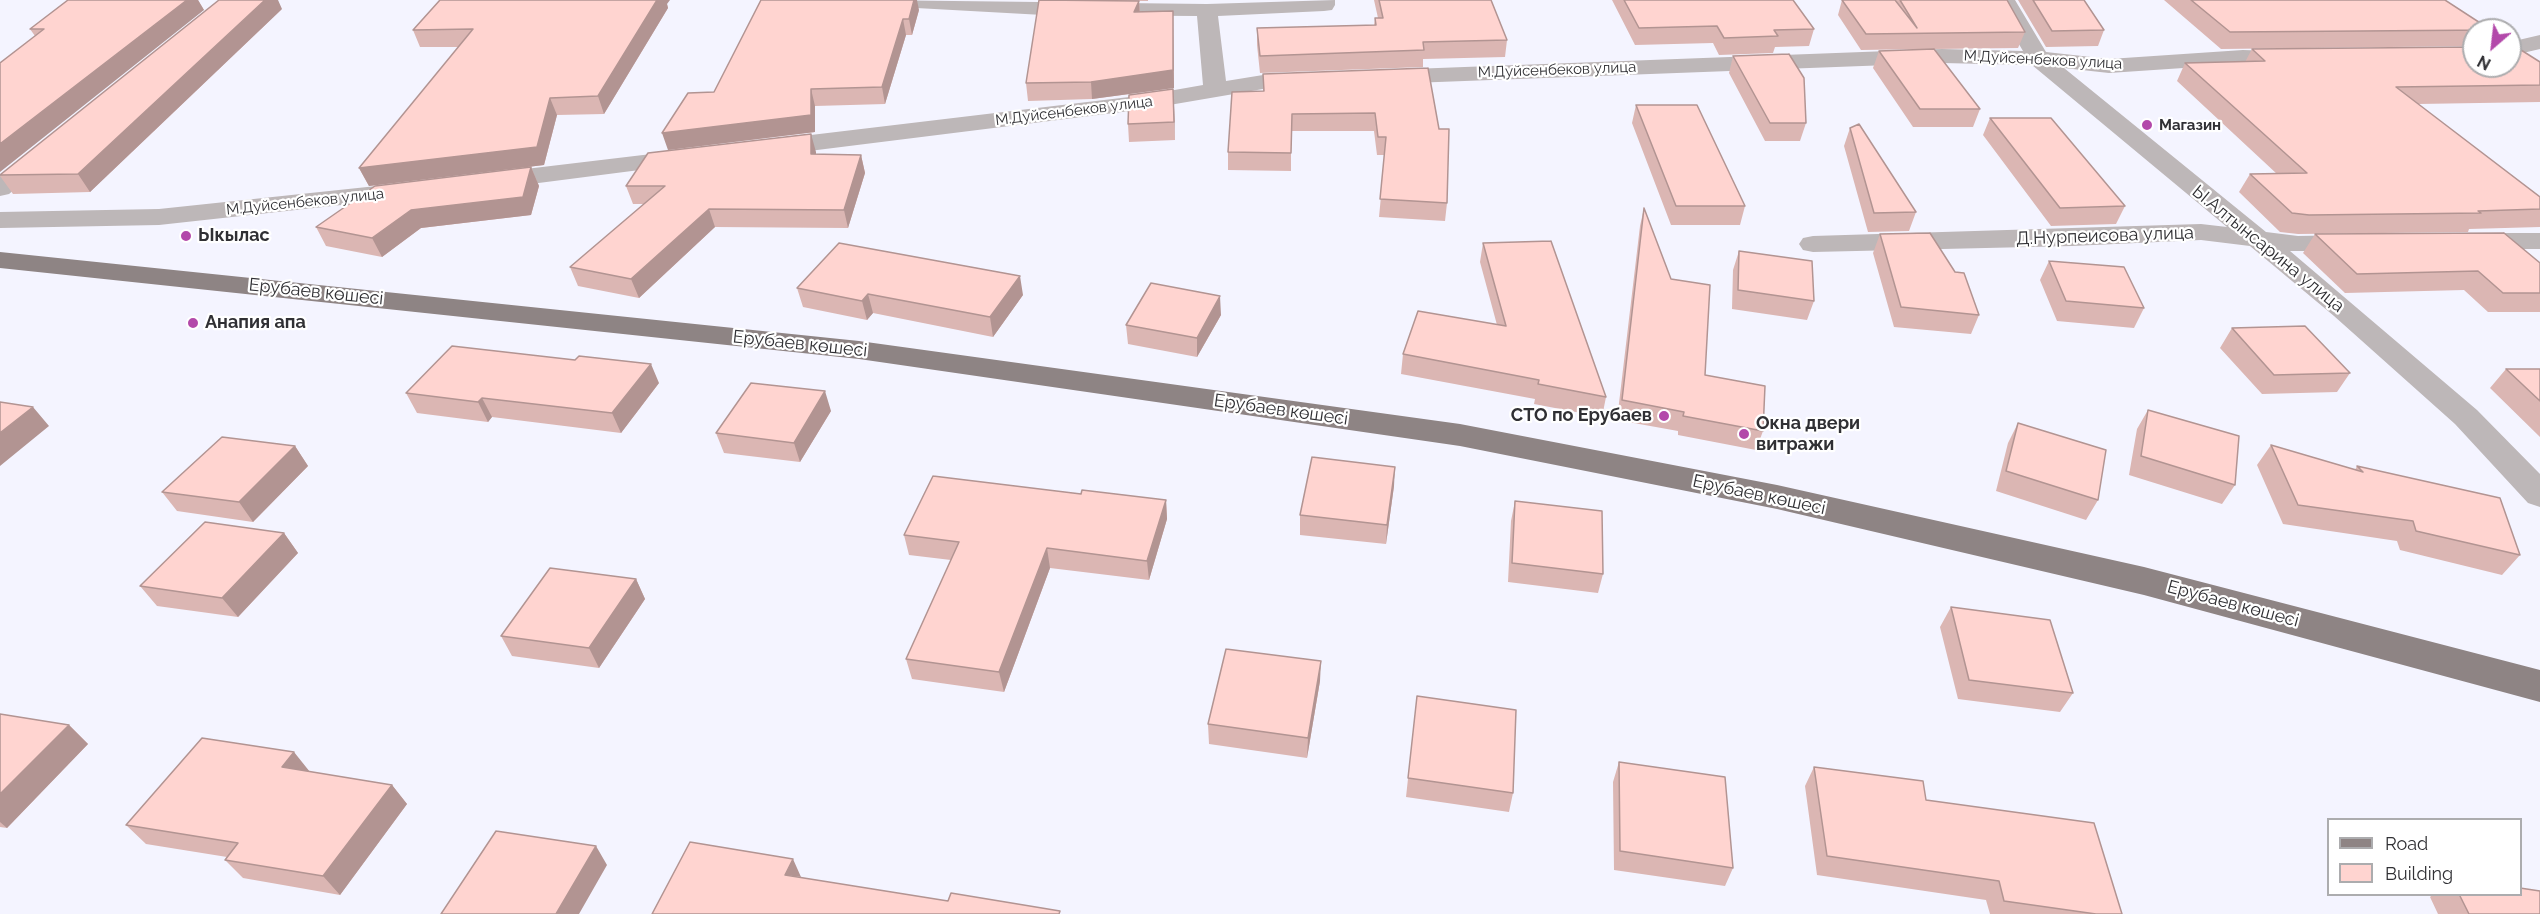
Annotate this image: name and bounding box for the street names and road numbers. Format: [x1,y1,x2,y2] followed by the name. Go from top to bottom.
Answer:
[1963,47,2123,73] street label: М.Дуйсенбеков улица
[1477,58,1637,82] street label: М.Дуйсенбеков улица
[994,92,1154,130] street label: М.Дуйсенбеков улица
[2187,181,2349,317] street label: Ы.Алтынсарина улица
[225,185,385,219] street label: М.Дуйсенбеков улица
[2016,222,2194,250] street label: Д.Нурпеисова улица
[248,274,384,310] street label: Ерубаев көшесі
[732,326,868,362] street label: Ерубаев көшесі
[1213,390,1349,430] street label: Ерубаев көшесі
[1691,470,1827,520] street label: Ерубаев көшесі
[2165,576,2301,632] street label: Ерубаев көшесі

